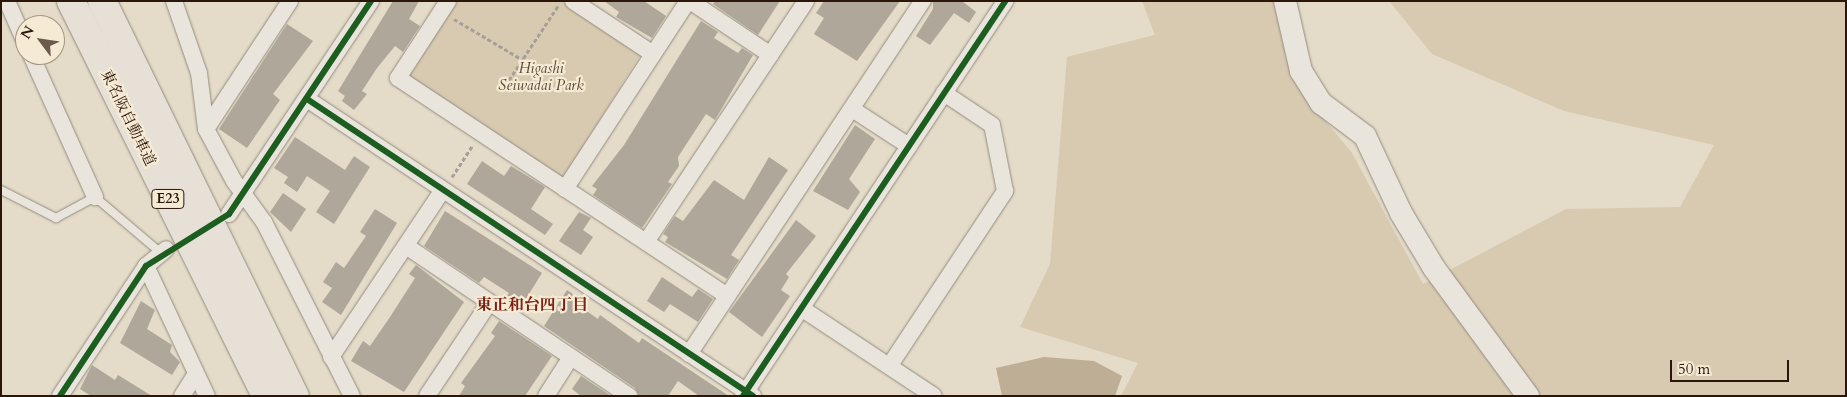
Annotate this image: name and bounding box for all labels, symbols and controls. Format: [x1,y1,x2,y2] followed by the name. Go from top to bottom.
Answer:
[15,15,65,65] north arrow
[16,22,39,43] text: N
[498,59,584,94] park label: Higashi Seiwadai Park
[97,67,159,169] street label: 東名阪自動車道
[150,188,186,210] road number: E23
[476,295,588,315] district label: 東正和台四丁目
[1672,350,1791,382] scale bar
[1678,359,1710,379] text: 50 m

